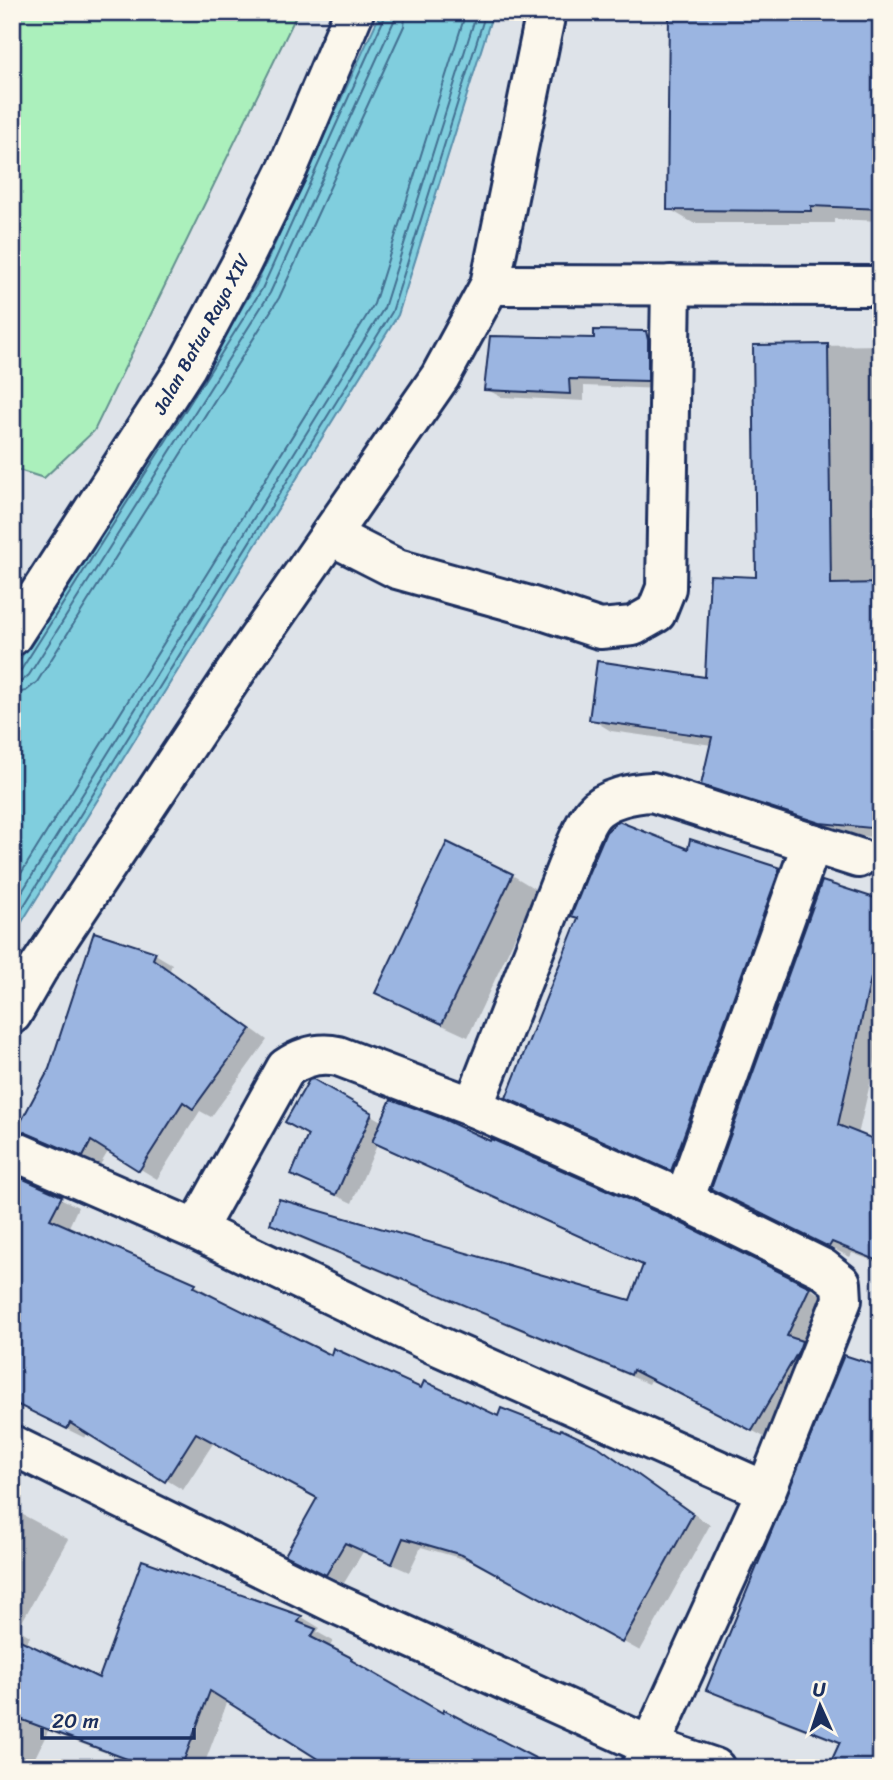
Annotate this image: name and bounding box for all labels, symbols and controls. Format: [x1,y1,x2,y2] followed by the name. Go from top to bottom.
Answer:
[143,247,260,421] street label: Jalan Batua Raya XIV
[784,1672,854,1742] north arrow
[812,1673,828,1706] text: U
[42,1696,194,1740] scale bar
[52,1702,99,1740] text: 20 m

